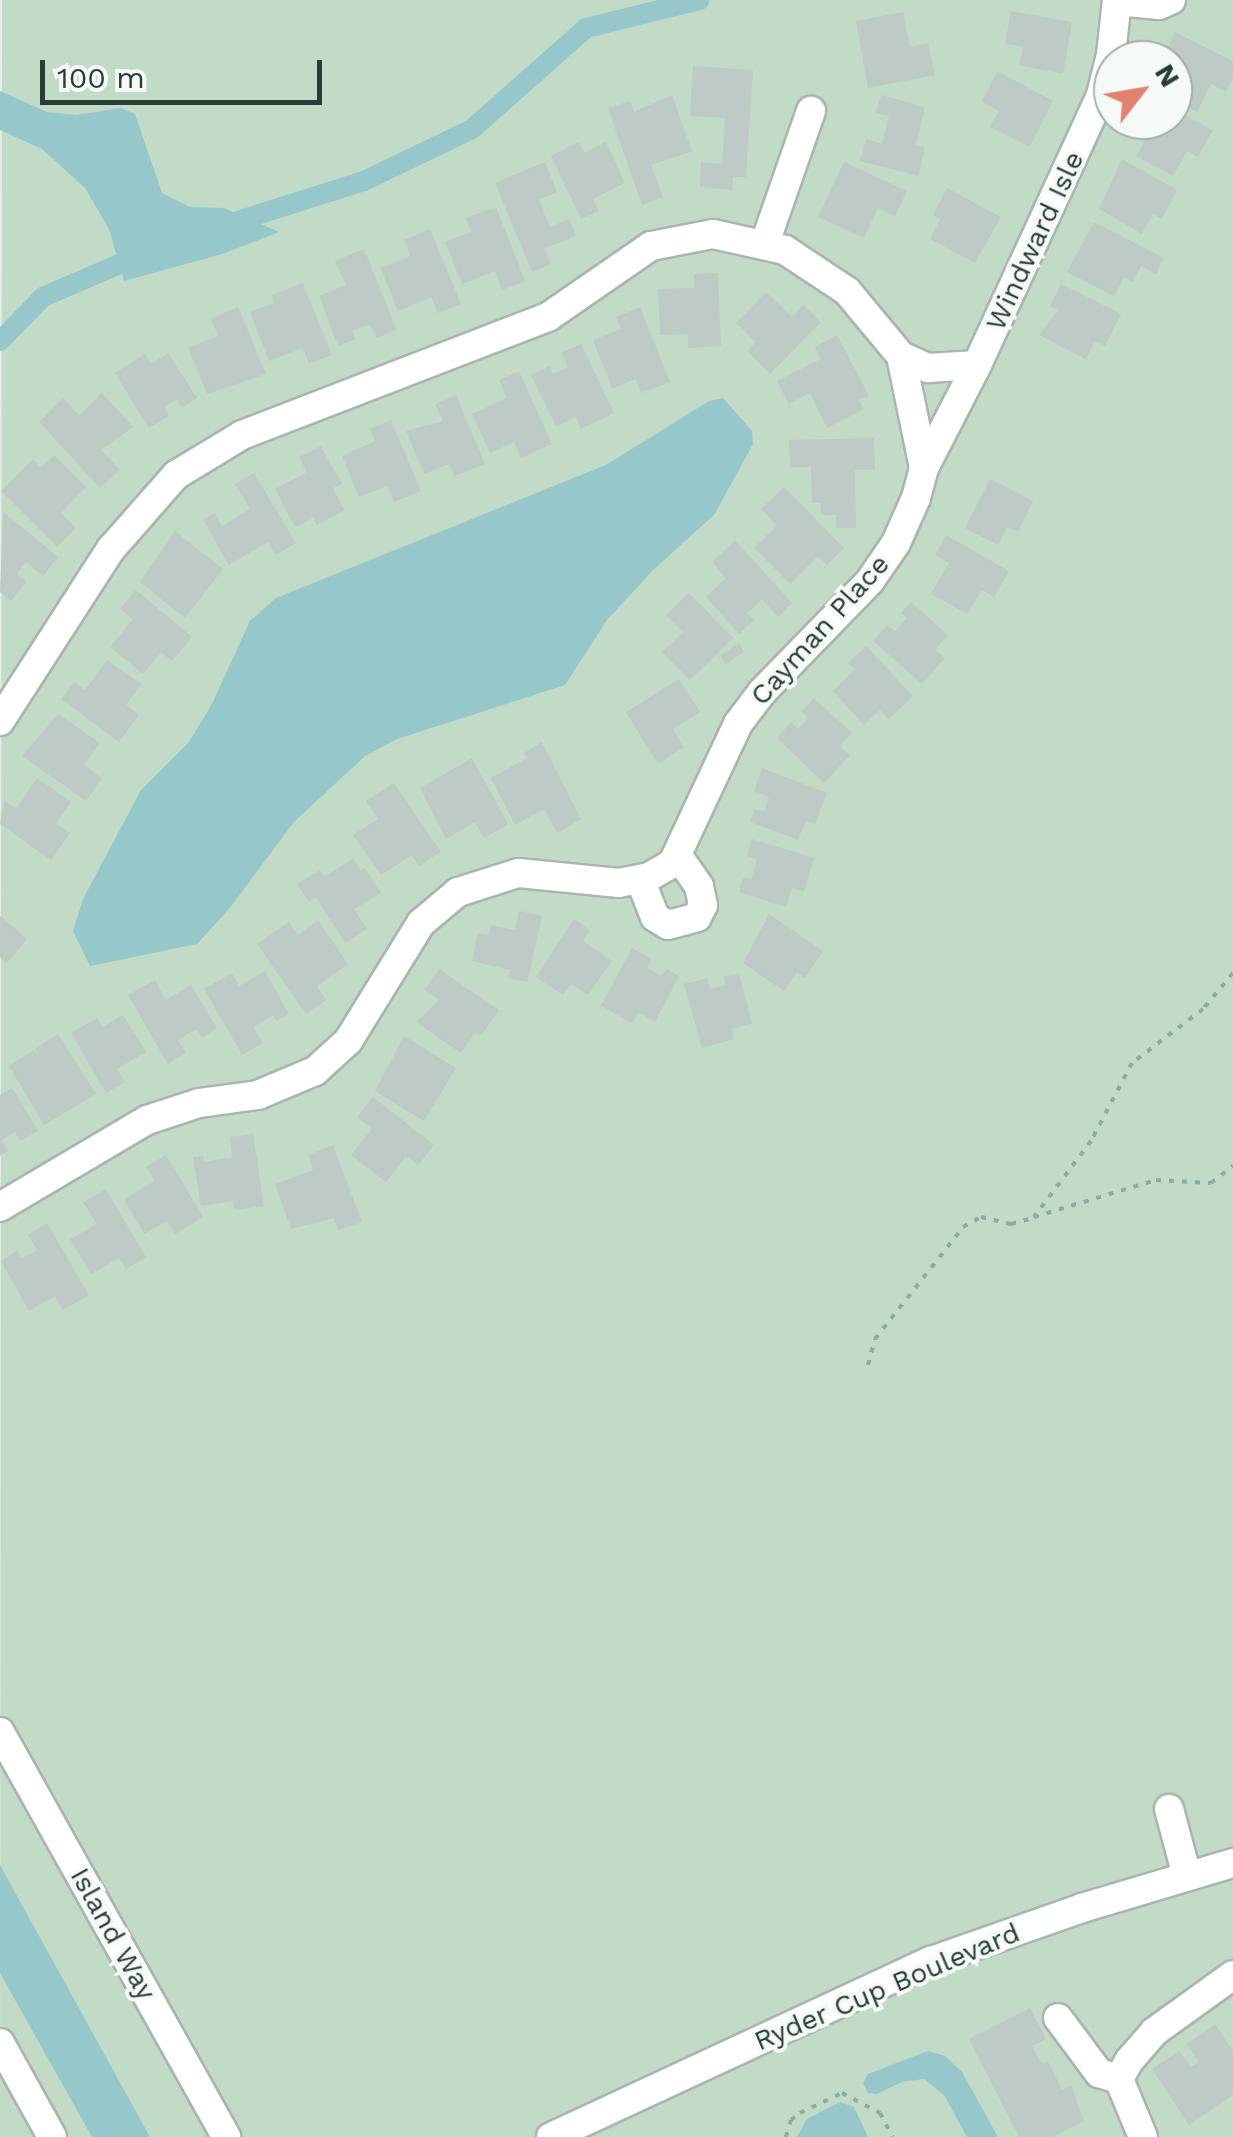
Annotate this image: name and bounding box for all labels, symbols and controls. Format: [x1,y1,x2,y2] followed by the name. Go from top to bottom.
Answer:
[45,40,328,102] scale bar
[1093,40,1193,140] north arrow
[1148,58,1187,93] text: N
[57,60,145,95] text: 100 m
[979,146,1091,336] street label: Windward Isle
[743,548,897,712] street label: Cayman Place
[63,1862,163,2006] street label: Island Way
[749,1916,1025,2058] street label: Ryder Cup Boulevard

